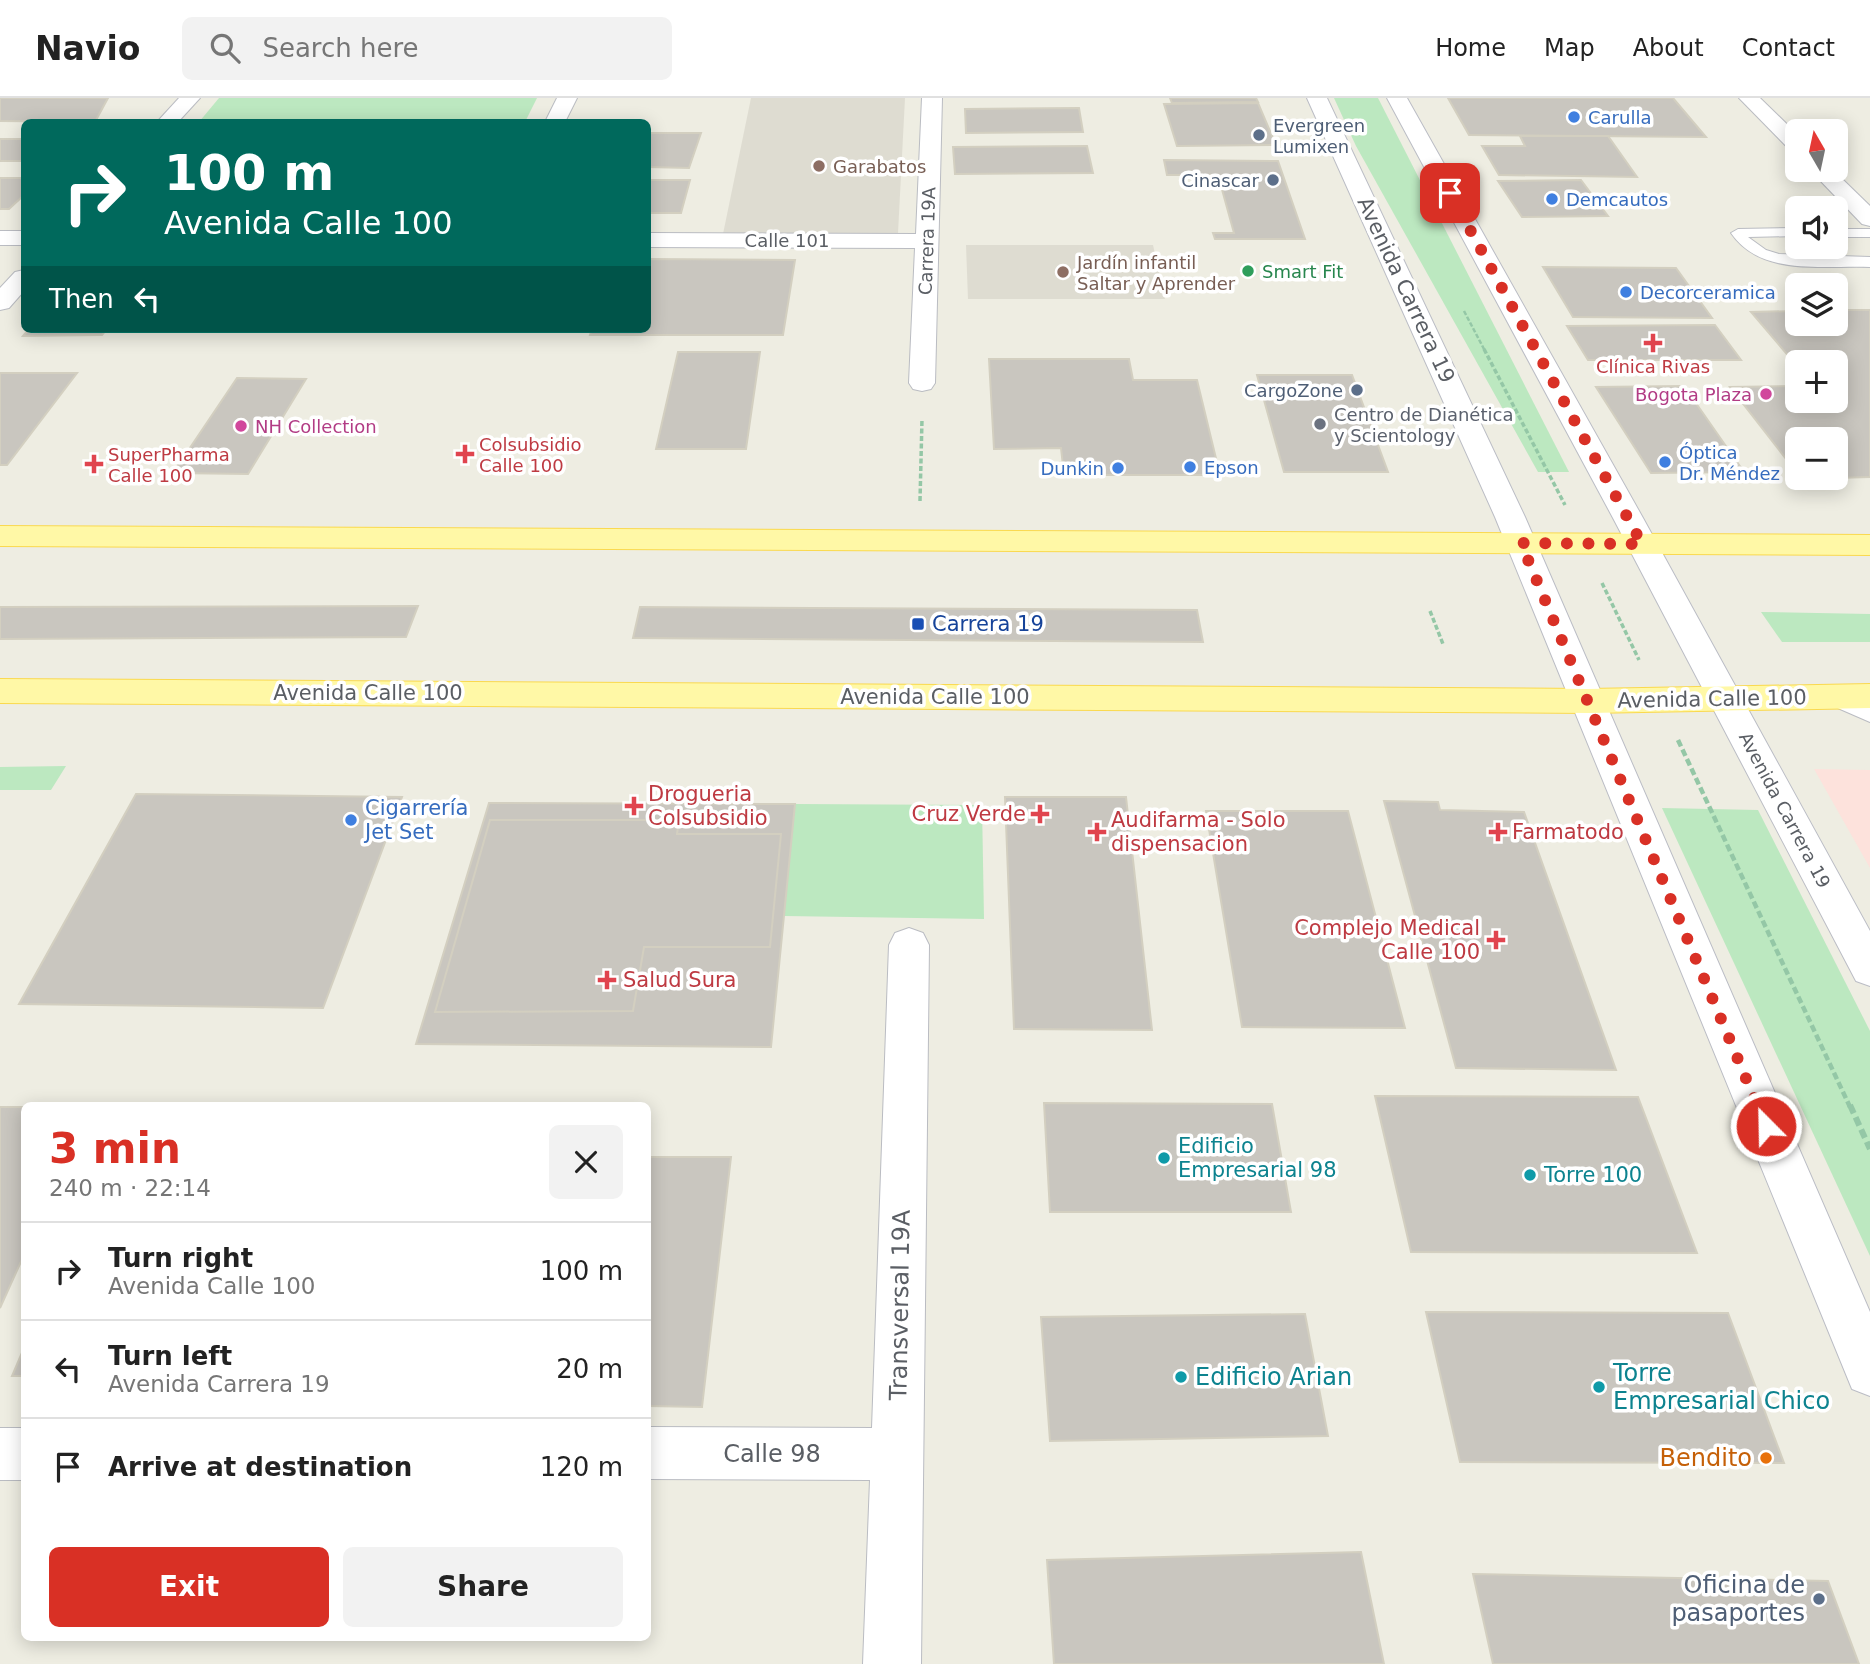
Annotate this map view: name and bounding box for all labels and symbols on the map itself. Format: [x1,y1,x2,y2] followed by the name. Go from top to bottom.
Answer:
[1588,107,1651,128] place label: Carulla
[1566,109,1582,125] marker: Carulla
[1273,115,1365,157] place label: Evergreen Lumixen
[1785,119,1848,182] north arrow
[1251,127,1267,143] marker: Evergreen Lumixen
[833,156,926,177] place label: Garabatos
[811,158,827,174] marker: Garabatos
[1420,163,1480,223] pin
[1181,170,1260,191] place label: Cinascar
[1265,172,1281,188] marker: Cinascar
[915,186,939,295] street label: Carrera 19A
[1566,189,1668,210] place label: Demcautos
[1544,191,1560,207] marker: Demcautos
[1352,193,1460,387] street label: Avenida Carrera 19
[745,230,829,251] street label: Calle 101
[1076,252,1236,294] place label: Jardín infantil Saltar y Aprender
[1262,261,1343,282] place label: Smart Fit
[1240,263,1256,279] marker: Smart Fit
[1055,264,1071,280] marker: Jardín infantil Saltar y Aprender
[1640,282,1776,303] place label: Decorceramica
[1618,284,1634,300] marker: Decorceramica
[1643,333,1663,353] marker: Clínica Rivas
[1596,356,1710,377] place label: Clínica Rivas
[1244,380,1343,401] place label: CargoZone
[1349,382,1365,398] marker: CargoZone
[1635,384,1752,405] place label: Bogota Plaza
[1758,386,1774,402] marker: Bogota Plaza
[1334,404,1513,446] place label: Centro de Dianética y Scientology
[255,416,377,437] place label: NH Collection
[1312,416,1328,432] marker: Centro de Dianética y Scientology
[233,418,249,434] marker: NH Collection
[479,434,582,476] place label: Colsubsidio Calle 100
[1679,442,1780,484] place label: Óptica Dr. Méndez
[108,444,230,486] place label: SuperPharma Calle 100
[457,446,473,462] marker: Colsubsidio Calle 100
[1657,454,1673,470] marker: Óptica Dr. Méndez
[86,456,102,472] marker: SuperPharma Calle 100
[1204,457,1259,478] place label: Epson
[1040,458,1104,479] place label: Dunkin
[1182,459,1198,475] marker: Epson
[1110,460,1126,476] marker: Dunkin
[932,612,1044,636] place label: Carrera 19
[910,616,926,632] marker: Carrera 19
[273,681,463,705] street label: Avenida Calle 100
[840,685,1030,709] street label: Avenida Calle 100
[1617,685,1807,713] street label: Avenida Calle 100
[1735,729,1835,891] street label: Avenida Carrera 19
[648,782,768,830] place label: Drogueria Colsubsidio
[363,796,468,844] place label: Cigarrería Jet Set
[626,798,642,814] marker: Drogueria Colsubsidio
[912,802,1026,826] place label: Cruz Verde
[1032,806,1048,822] marker: Cruz Verde
[1111,808,1285,856] place label: Audifarma - Solo dispensacion
[343,812,359,828] marker: Cigarrería Jet Set
[1512,820,1624,844] place label: Farmatodo
[1089,824,1105,840] marker: Audifarma - Solo dispensacion
[1490,824,1506,840] marker: Farmatodo
[1294,916,1480,964] place label: Complejo Medical Calle 100
[1486,930,1506,950] marker: Complejo Medical Calle 100
[623,968,737,992] place label: Salud Sura
[597,970,617,990] marker: Salud Sura
[1729,1089,1803,1163] position arrow
[1178,1134,1337,1182] place label: Edificio Empresarial 98
[1156,1150,1172,1166] marker: Edificio Empresarial 98
[1543,1163,1642,1187] place label: Torre 100
[1522,1167,1538,1183] marker: Torre 100
[884,1209,916,1402] street label: Transversal 19A
[1612,1359,1830,1415] place label: Torre Empresarial Chico
[1195,1363,1352,1391] place label: Edificio Arian
[1173,1369,1189,1385] marker: Edificio Arian
[1591,1379,1607,1395] marker: Torre Empresarial Chico
[723,1440,821,1468] street label: Calle 98
[1660,1444,1752,1472] place label: Bendito
[1758,1450,1774,1466] marker: Bendito
[1671,1571,1805,1627] place label: Oficina de pasaportes
[1811,1591,1827,1607] marker: Oficina de pasaportes

